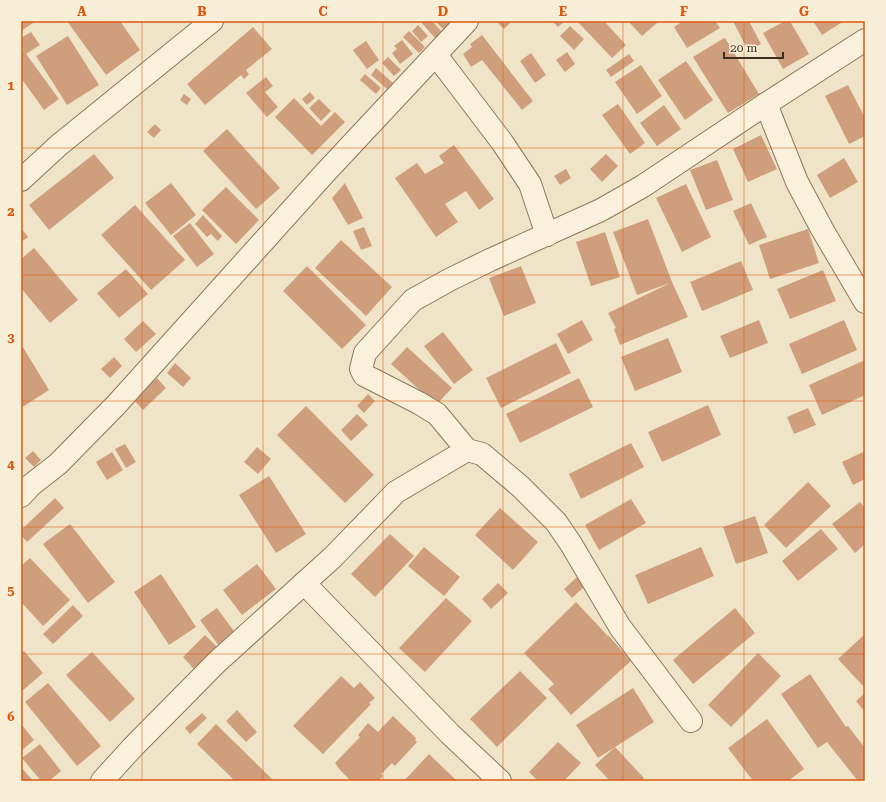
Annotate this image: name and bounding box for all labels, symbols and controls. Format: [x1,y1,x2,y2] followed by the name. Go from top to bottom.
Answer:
[77,4,87,19] text: A
[197,4,207,19] text: B
[318,4,328,19] text: C
[438,4,448,19] text: D
[559,4,567,19] text: E
[680,4,688,19] text: F
[799,4,809,19] text: G
[724,34,783,60] scale bar
[730,41,757,55] text: 20 m
[7,78,15,93] text: 1
[7,204,15,219] text: 2
[7,330,15,345] text: 3
[7,457,15,472] text: 4
[7,583,15,598] text: 5
[7,709,15,724] text: 6

